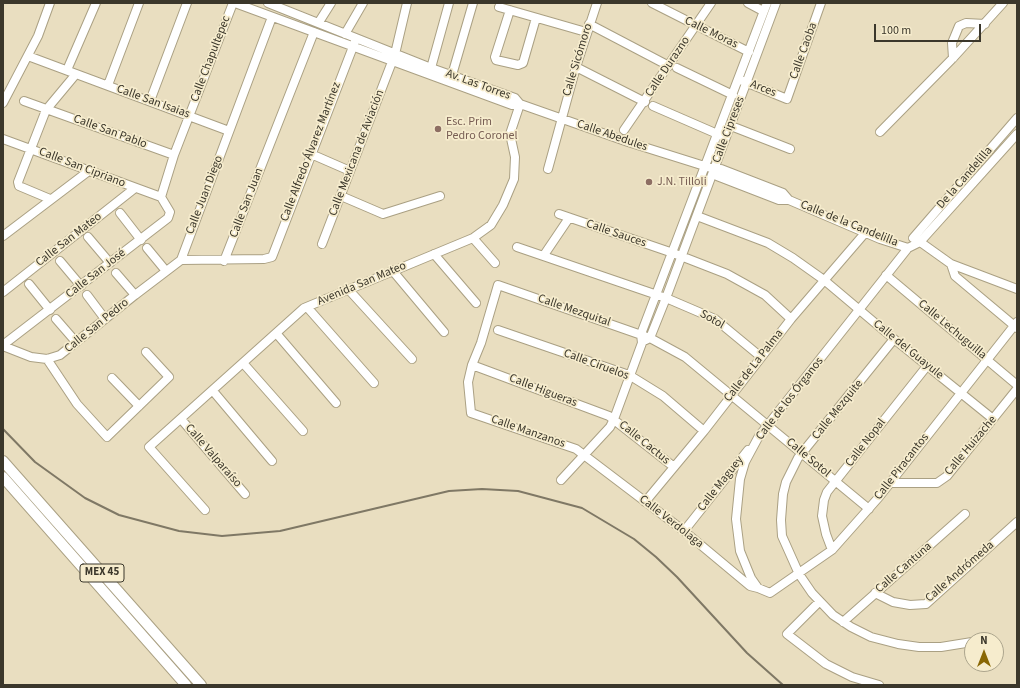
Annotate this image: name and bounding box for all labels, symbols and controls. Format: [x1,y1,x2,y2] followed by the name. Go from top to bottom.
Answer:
[188,14,234,104] street label: Calle Chapultepec
[682,14,740,52] street label: Calle Moras
[876,16,983,42] scale bar
[787,21,821,81] street label: Calle Caoba
[560,22,596,98] street label: Calle Sicómoro
[881,22,911,39] text: 100 m
[643,34,693,100] street label: Calle Durazno
[444,67,512,103] street label: Av. Las Torres
[748,77,778,101] street label: Arces
[278,80,344,224] street label: Calle Alfredo Álvarez Martínez
[114,82,192,122] street label: Calle San Isaias
[326,88,388,218] street label: Calle Mexicana de Aviación
[710,95,748,165] street label: Calle Cipreses
[71,112,149,152] street label: Calle San Pablo
[446,115,518,143] place label: Esc. Prim Pedro Coronel
[575,117,649,155] street label: Calle Abedules
[433,124,443,134] marker: Esc. Prim Pedro Coronel
[934,144,996,212] street label: De la Candelilla
[37,145,127,191] street label: Calle San Cipriano
[183,154,227,236] street label: Calle Juan Diego
[227,166,267,240] street label: Calle San Juan
[657,175,707,189] place label: J.N. Tilloli
[644,177,654,187] marker: J.N. Tilloli
[798,198,900,250] street label: Calle de la Candelilla
[33,210,105,270] street label: Calle San Mateo
[584,217,648,251] street label: Calle Sauces
[63,246,129,302] street label: Calle San José
[315,259,409,309] street label: Avenida San Mateo
[536,292,612,330] street label: Calle Mezquital
[62,296,132,356] street label: Calle San Pedro
[915,297,989,363] street label: Calle Lechuguilla
[697,307,727,333] street label: Sotol
[870,317,946,383] street label: Calle del Guayule
[721,327,787,405] street label: Calle de La Palma
[561,347,631,383] street label: Calle Ciruelos
[753,355,827,443] street label: Calle de los Órganos
[507,371,579,411] street label: Calle Higueras
[809,377,867,443] street label: Calle Mezquite
[489,413,567,451] street label: Calle Manzanos
[942,413,1000,479] street label: Calle Huizache
[843,416,889,470] street label: Calle Nopal
[616,418,672,468] street label: Calle Cactus
[182,421,244,491] street label: Calle Valparaíso
[872,431,932,503] street label: Calle Piracantos
[783,435,833,481] street label: Calle Sotol
[695,453,747,515] street label: Calle Maguey
[636,492,706,552] street label: Calle Verdolaga
[923,538,997,606] street label: Calle Andrómeda
[873,540,935,596] street label: Calle Cantuna
[80,564,124,582] road number: MEX 45
[964,632,1004,672] north arrow
[980,633,988,648] text: N

